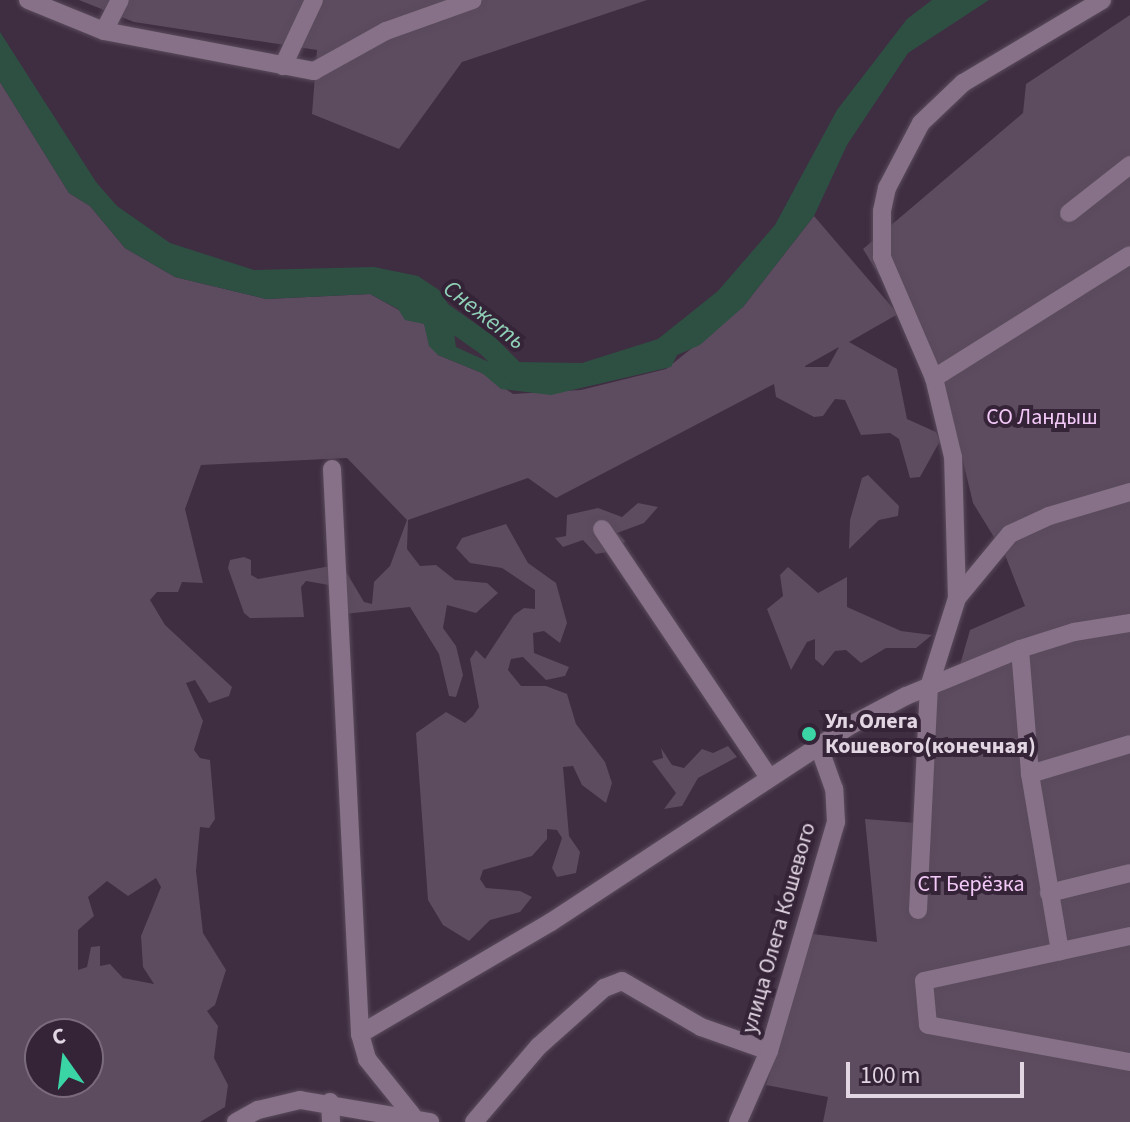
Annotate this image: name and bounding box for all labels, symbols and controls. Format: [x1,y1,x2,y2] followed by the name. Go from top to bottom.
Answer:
[437,274,531,356] water label: Снежеть
[986,405,1098,431] park label: СО Ландыш
[825,708,1036,760] place label: Ул. Олега Кошевого(конечная)
[800,725,818,743] marker: Ул. Олега Кошевого(конечная)
[736,820,822,1036] street label: улица Олега Кошевого
[918,872,1024,898] park label: СТ Берёзка
[24,1018,104,1098] north arrow
[49,1020,69,1054] text: С
[850,1046,1028,1096] scale bar
[860,1058,920,1093] text: 100 m

